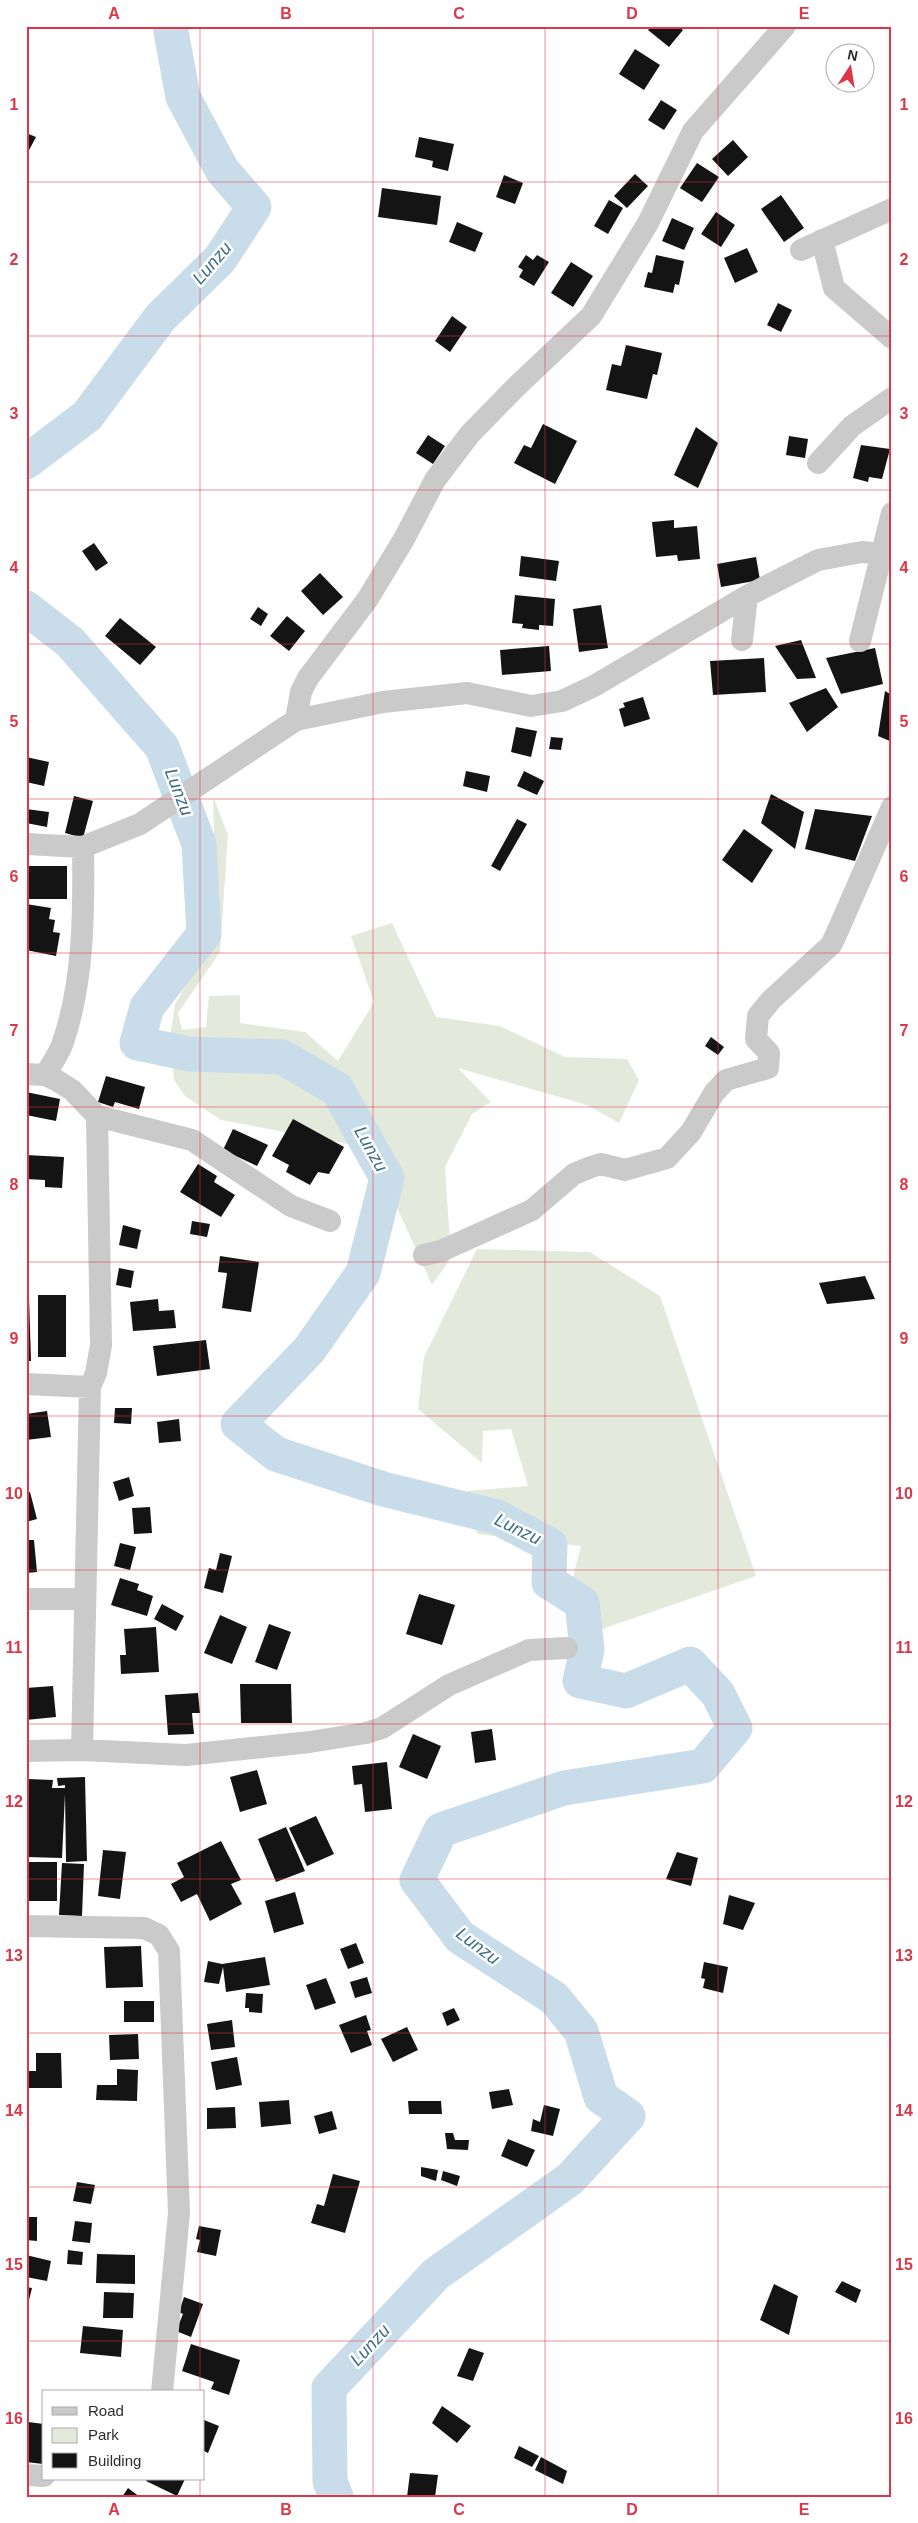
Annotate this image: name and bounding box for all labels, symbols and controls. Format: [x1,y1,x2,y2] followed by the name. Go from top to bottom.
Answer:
[108,5,120,22] text: A
[280,5,292,22] text: B
[453,5,465,22] text: C
[626,5,638,22] text: D
[799,5,810,22] text: E
[826,42,876,92] north arrow
[846,46,859,64] text: N
[10,96,19,113] text: 1
[900,96,909,113] text: 1
[188,238,236,288] water label: Lunzu
[10,251,19,268] text: 2
[900,251,909,268] text: 2
[10,405,19,422] text: 3
[900,405,909,422] text: 3
[10,559,19,576] text: 4
[900,559,909,576] text: 4
[10,713,19,730] text: 5
[900,713,909,730] text: 5
[161,766,197,818] water label: Lunzu
[10,868,19,885] text: 6
[900,868,909,885] text: 6
[10,1022,19,1039] text: 7
[900,1022,909,1039] text: 7
[350,1123,392,1175] water label: Lunzu
[10,1176,19,1193] text: 8
[900,1176,909,1193] text: 8
[10,1330,19,1347] text: 9
[900,1330,909,1347] text: 9
[5,1485,23,1502] text: 10
[895,1485,913,1502] text: 10
[492,1509,544,1549] water label: Lunzu
[6,1639,23,1656] text: 11
[896,1639,913,1656] text: 11
[5,1793,23,1810] text: 12
[895,1793,913,1810] text: 12
[452,1923,504,1969] water label: Lunzu
[5,1947,23,1964] text: 13
[895,1947,913,1964] text: 13
[5,2102,23,2119] text: 14
[895,2102,913,2119] text: 14
[5,2256,23,2273] text: 15
[895,2256,913,2273] text: 15
[346,2320,394,2370] water label: Lunzu
[42,2390,205,2480] legend
[88,2402,124,2419] text: Road
[5,2410,23,2427] text: 16
[895,2410,913,2427] text: 16
[88,2426,119,2443] text: Park
[88,2452,141,2469] text: Building
[108,2501,120,2518] text: A
[280,2501,292,2518] text: B
[453,2501,465,2518] text: C
[626,2501,638,2518] text: D
[799,2501,810,2518] text: E

